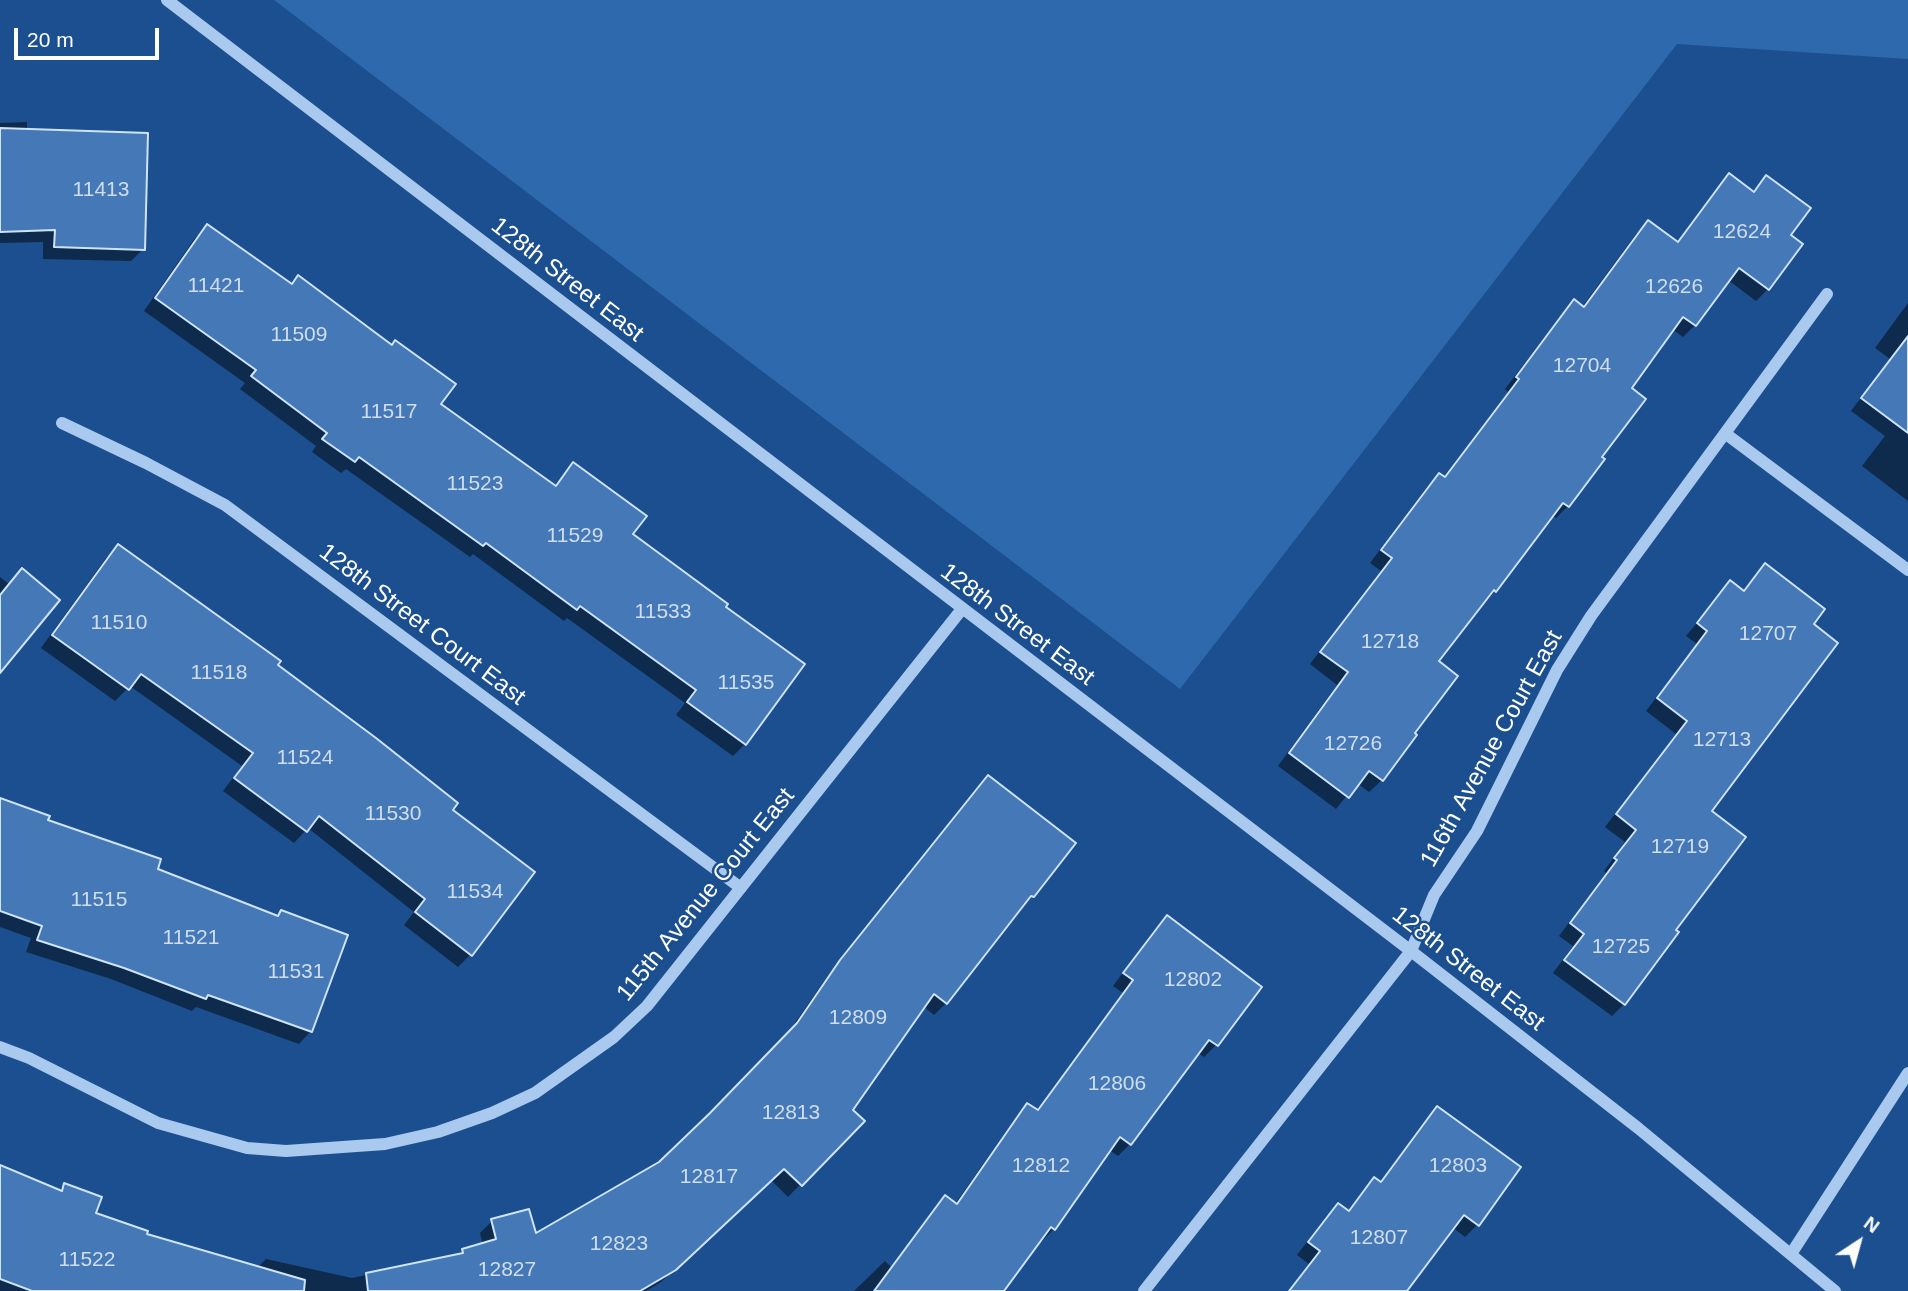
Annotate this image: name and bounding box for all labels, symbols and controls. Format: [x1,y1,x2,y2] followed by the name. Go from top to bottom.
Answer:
[18,14,163,58] scale bar
[27,28,74,51] text: 20 m
[73,177,129,203] house number: 11413
[485,212,649,348] street label: 128th Street East
[1713,219,1771,245] house number: 12624
[188,273,244,299] house number: 11421
[1645,274,1703,300] house number: 12626
[271,322,327,348] house number: 11509
[1553,353,1611,379] house number: 12704
[361,399,417,425] house number: 11517
[447,471,503,497] house number: 11523
[547,523,603,549] house number: 11529
[313,538,531,712] street label: 128th Street Court East
[934,558,1100,692] street label: 128th Street East
[635,599,691,625] house number: 11533
[91,610,147,636] house number: 11510
[1739,621,1797,647] house number: 12707
[1415,626,1569,872] street label: 116th Avenue Court East
[1361,629,1419,655] house number: 12718
[191,660,247,686] house number: 11518
[718,670,774,696] house number: 11535
[1693,727,1751,753] house number: 12713
[1324,731,1382,757] house number: 12726
[277,745,333,771] house number: 11524
[611,783,801,1007] street label: 115th Avenue Court East
[365,801,421,827] house number: 11530
[1651,834,1709,860] house number: 12719
[447,879,503,905] house number: 11534
[71,887,127,913] house number: 11515
[1386,901,1550,1037] street label: 128th Street East
[163,925,219,951] house number: 11521
[1592,934,1650,960] house number: 12725
[268,959,324,985] house number: 11531
[1164,967,1222,993] house number: 12802
[829,1005,887,1031] house number: 12809
[1088,1071,1146,1097] house number: 12806
[762,1100,820,1126] house number: 12813
[1012,1153,1070,1179] house number: 12812
[1429,1153,1487,1179] house number: 12803
[680,1164,738,1190] house number: 12817
[1824,1207,1894,1277] north arrow
[1860,1212,1883,1237] text: N
[1350,1225,1408,1251] house number: 12807
[590,1231,648,1257] house number: 12823
[59,1247,115,1273] house number: 11522
[478,1257,536,1283] house number: 12827

